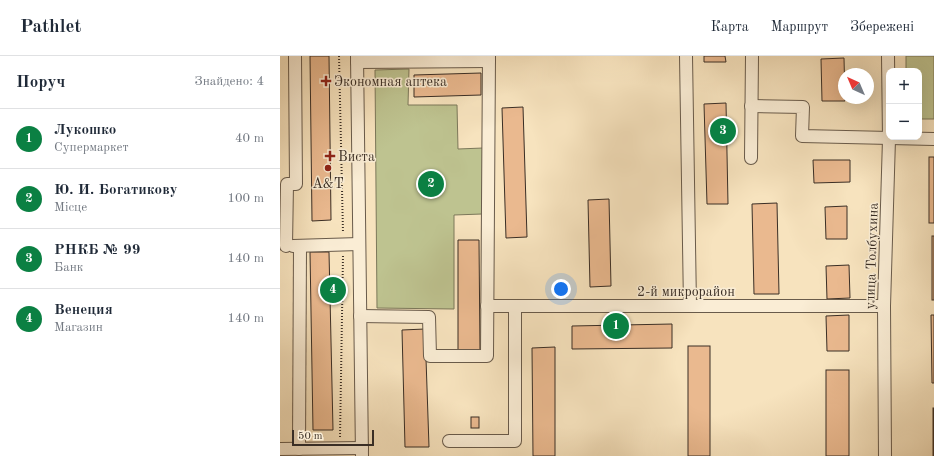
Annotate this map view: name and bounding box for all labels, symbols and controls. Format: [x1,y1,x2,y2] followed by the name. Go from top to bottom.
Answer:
[20,18,81,37] text: Pathlet
[711,20,749,34] text: Карта
[771,20,828,34] text: Маршрут
[850,20,914,34] text: Збережені
[838,68,874,104] north arrow
[886,68,922,140] map controls
[886,68,922,104] button: +
[16,74,65,91] text: Поруч
[195,75,264,88] text: Знайдено: 4
[334,75,447,89] place label: Экономная аптека
[321,76,331,86] marker: Экономная аптека
[886,104,922,140] button: −
[710,116,736,146] pin: 3
[54,123,116,138] text: Лукошко
[25,132,33,145] text: 1
[235,132,264,145] text: 40 m
[54,141,129,154] text: Супермаркет
[338,150,375,164] place label: Виста
[325,151,335,161] marker: Виста
[323,163,333,173] marker: A&T
[418,169,444,199] pin: 2
[312,177,344,191] place label: A&T
[54,183,178,198] text: Ю. И. Богатикову
[25,192,33,205] text: 2
[227,192,264,205] text: 100 m
[54,201,87,214] text: Місце
[863,202,881,310] street label: улица Толбухина
[54,243,140,258] text: РНКБ № 99
[25,252,33,265] text: 3
[227,252,264,265] text: 140 m
[54,261,83,274] text: Банк
[320,275,346,305] pin: 4
[551,279,571,299] your location
[637,285,735,299] street label: 2-й микрорайон
[54,303,113,318] text: Венеция
[603,311,629,341] pin: 1
[25,312,33,325] text: 4
[227,312,264,325] text: 140 m
[54,321,103,334] text: Магазин
[292,428,374,447] scale bar
[298,431,323,442] text: 50 m

